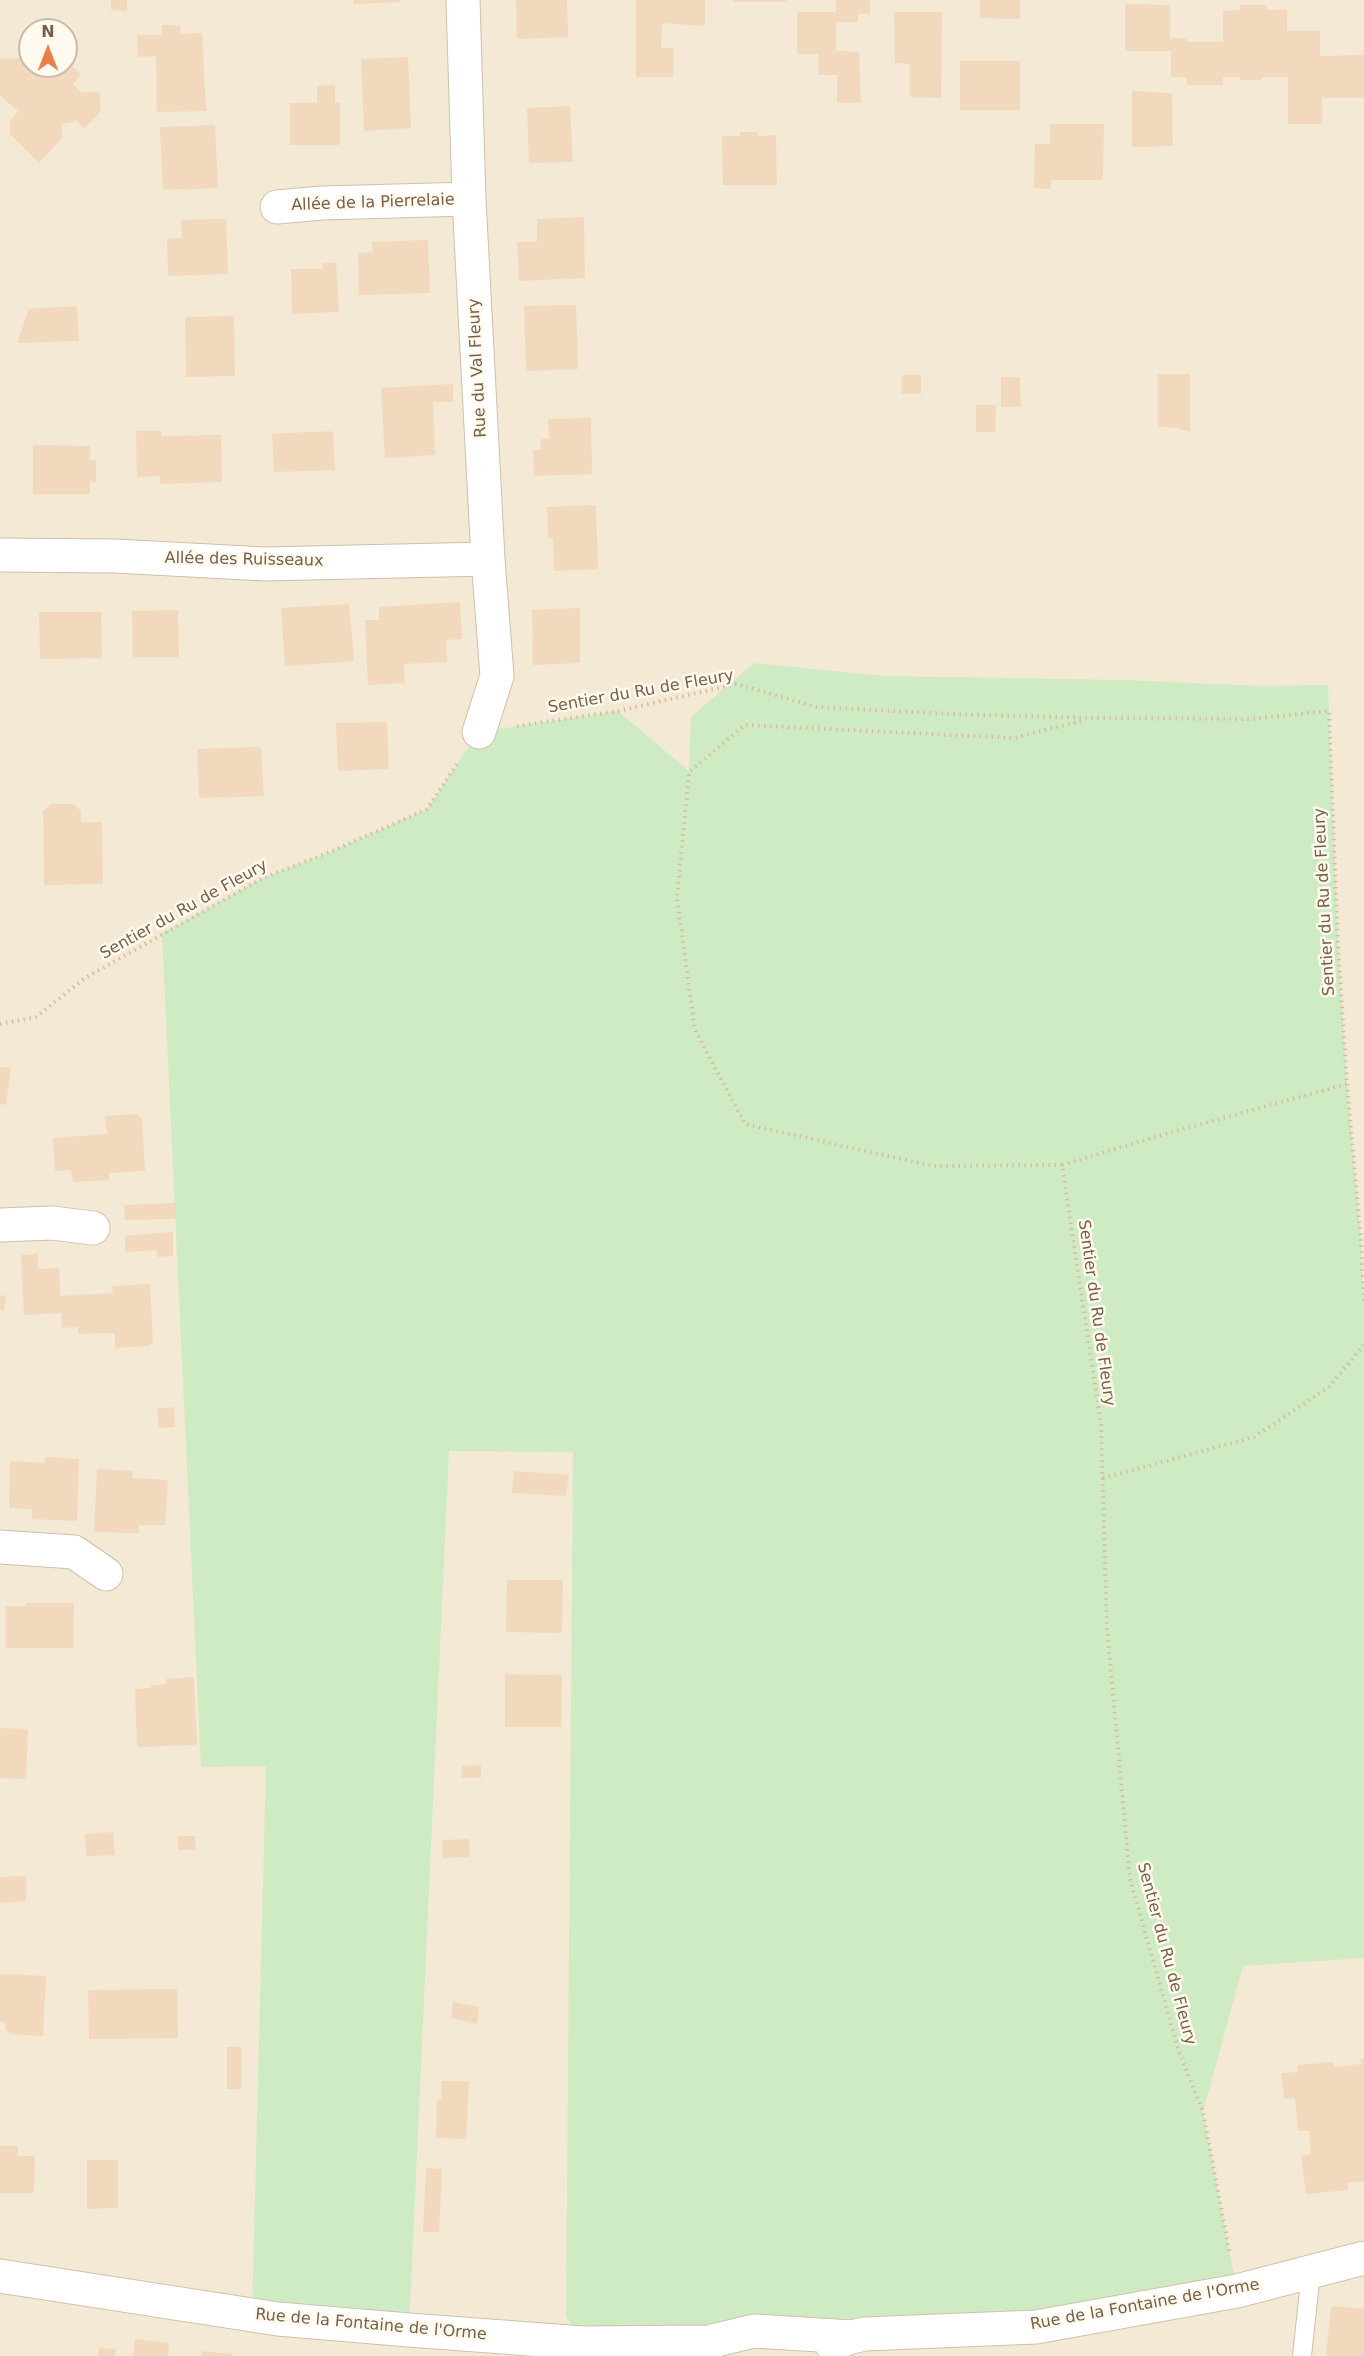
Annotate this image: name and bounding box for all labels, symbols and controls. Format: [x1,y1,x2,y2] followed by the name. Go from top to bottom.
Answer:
[18,18,78,78] north arrow
[41,22,55,41] text: N
[291,191,455,215] street label: Allée de la Pierrelaie
[465,298,491,438] street label: Rue du Val Fleury
[164,549,324,571] street label: Allée des Ruisseaux
[547,666,735,718] street label: Sentier du Ru de Fleury
[1310,808,1340,996] street label: Sentier du Ru de Fleury
[97,856,271,964] street label: Sentier du Ru de Fleury
[1073,1219,1119,1407] street label: Sentier du Ru de Fleury
[1132,1861,1200,2047] street label: Sentier du Ru de Fleury
[1029,2275,1261,2335] street label: Rue de la Fontaine de l'Orme
[254,2305,488,2345] street label: Rue de la Fontaine de l'Orme

